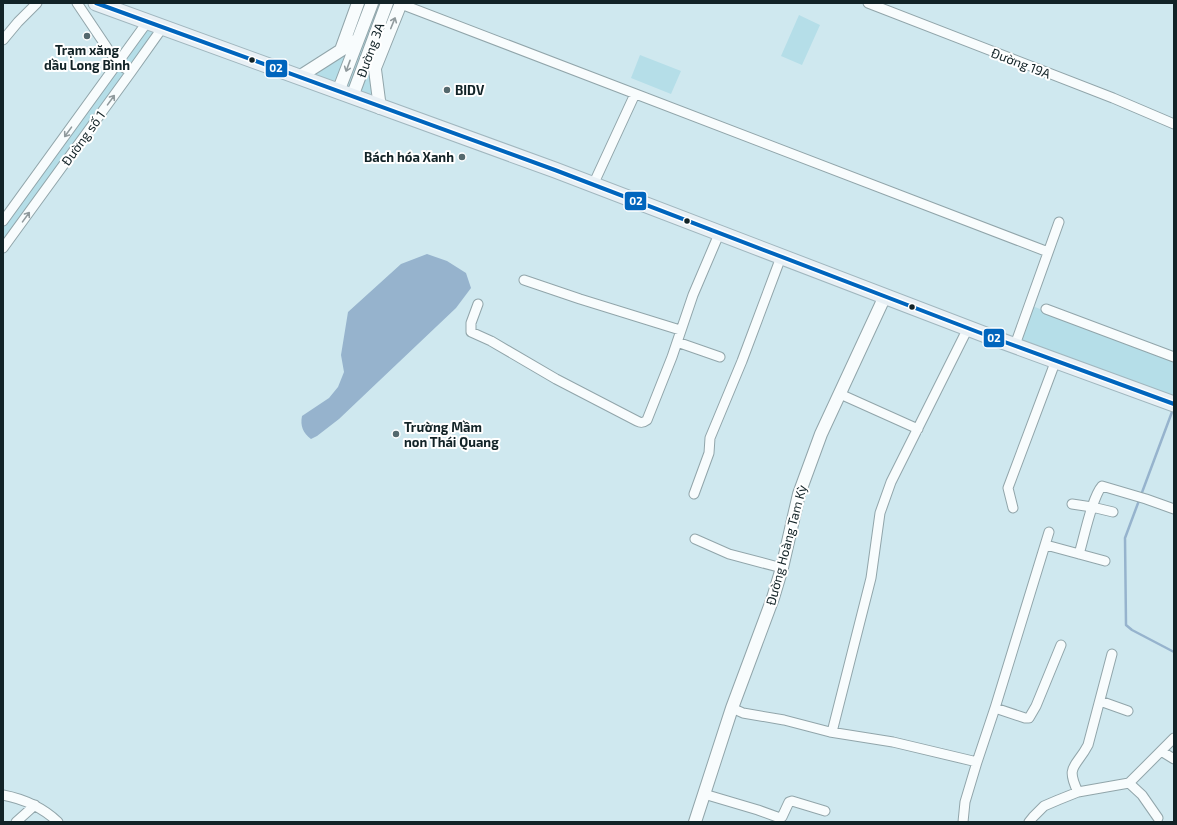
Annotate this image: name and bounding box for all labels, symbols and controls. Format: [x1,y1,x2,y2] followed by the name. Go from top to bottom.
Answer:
[390,17,398,29] one-way arrow
[353,20,387,80] street label: Đường 3A
[82,31,92,41] marker: Trạm xăng dầu Long Bình
[44,42,130,73] place label: Trạm xăng dầu Long Bình
[989,44,1053,82] street label: Đường 19A
[247,55,257,65] unlabelled marker
[265,59,288,78] line badge: 02
[344,59,351,72] one-way arrow
[269,61,283,74] text: 02
[455,82,485,98] place label: BIDV
[442,85,452,95] marker: BIDV
[107,95,115,106] one-way arrow
[58,108,108,168] street label: Đường số 1
[64,127,72,138] one-way arrow
[364,149,454,165] place label: Bách hóa Xanh
[457,152,467,162] marker: Bách hóa Xanh
[624,191,647,211] line badge: 02
[629,194,643,207] text: 02
[22,211,30,222] one-way arrow
[682,216,692,226] unlabelled marker
[907,302,917,312] unlabelled marker
[983,328,1005,348] line badge: 02
[987,331,1001,344] text: 02
[404,419,499,451] place label: Trường Mầm non Thái Quang
[391,429,401,439] marker: Trường Mầm non Thái Quang
[762,483,810,607] street label: Đường Hoàng Tam Kỳ

